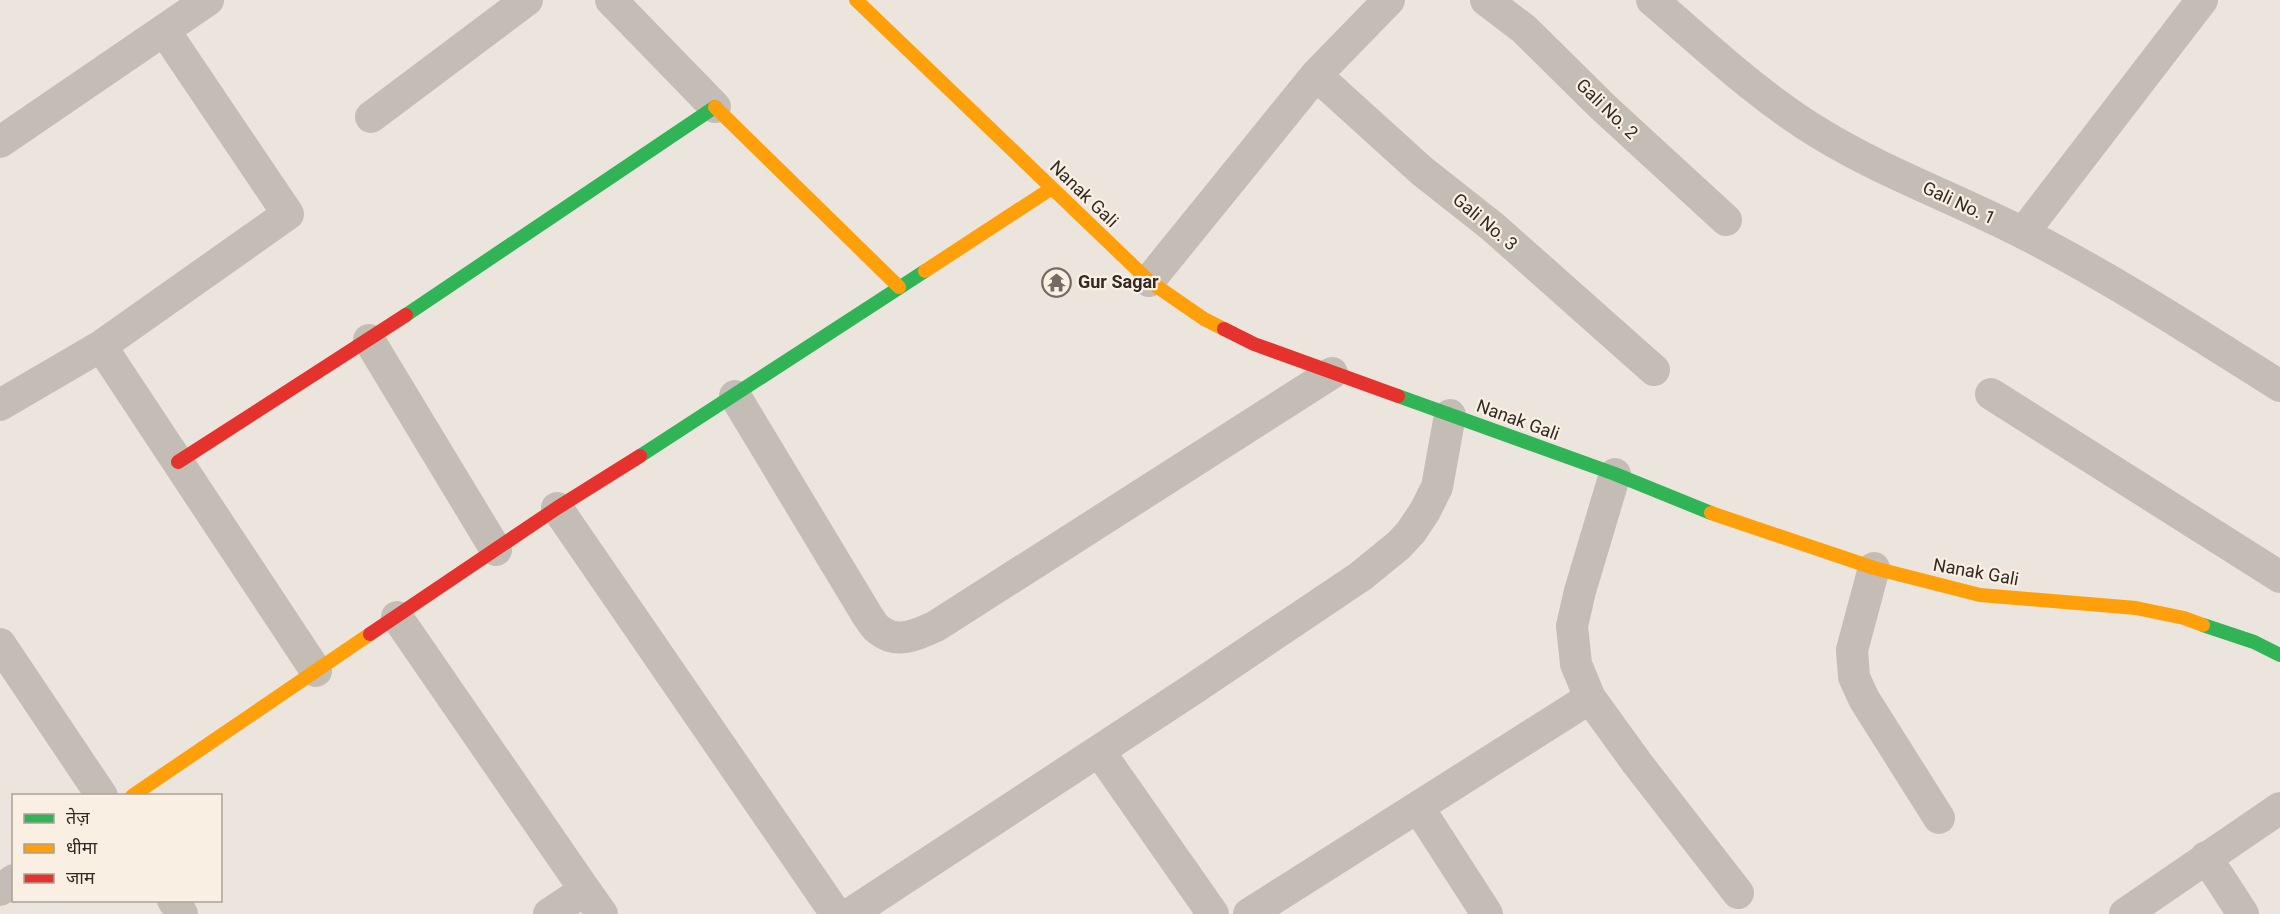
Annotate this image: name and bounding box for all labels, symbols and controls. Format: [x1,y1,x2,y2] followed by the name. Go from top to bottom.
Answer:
[1572,74,1643,143] street label: Gali No. 2
[1046,156,1123,231] street label: Nanak Gali
[1920,177,1999,228] street label: Gali No. 1
[1449,189,1522,255] street label: Gali No. 3
[1041,266,1073,298] temple icon: Gur Sagar
[1078,271,1159,292] place label: Gur Sagar
[1474,395,1563,444] street label: Nanak Gali
[1932,554,2021,589] street label: Nanak Gali
[12,794,222,902] legend
[66,807,90,828] text: तेज़
[66,837,97,858] text: धीमा
[66,867,96,888] text: जाम

